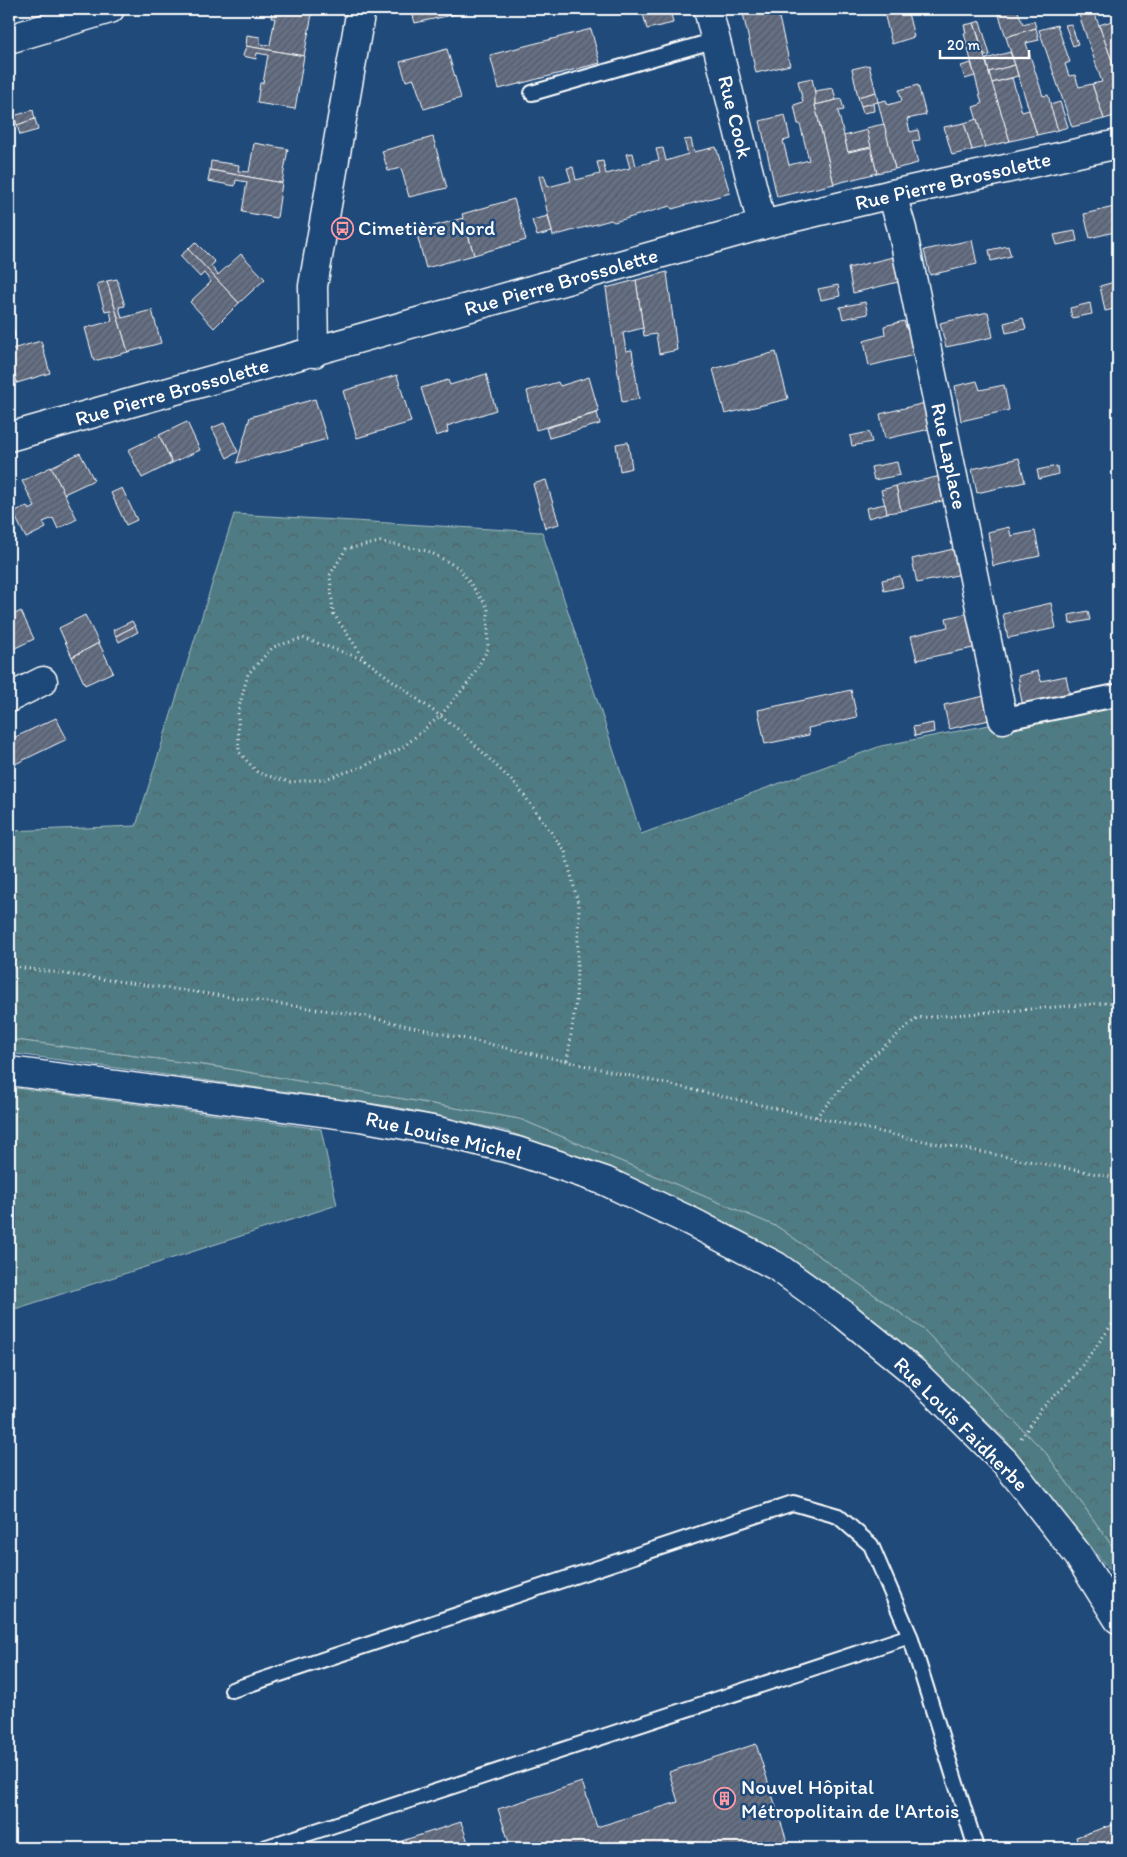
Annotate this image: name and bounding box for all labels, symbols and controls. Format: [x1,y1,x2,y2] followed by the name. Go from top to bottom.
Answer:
[940,28,1028,60] scale bar
[947,36,981,54] text: 20 m
[713,73,758,161] street label: Rue Cook
[852,146,1053,215] street label: Rue Pierre Brossolette
[358,215,495,240] place label: Cimetière Nord
[330,216,354,240] bus stop icon: Cimetière Nord
[461,242,661,321] street label: Rue Pierre Brossolette
[72,352,272,431] street label: Rue Pierre Brossolette
[926,400,973,511] street label: Rue Laplace
[363,1105,525,1166] street label: Rue Louise Michel
[889,1351,1034,1496] street label: Rue Louis Faidherbe
[741,1774,959,1823] place label: Nouvel Hôpital Métropolitain de l'Artois
[713,1787,737,1811] building icon: Nouvel Hôpital Métropolitain de l'Artois

